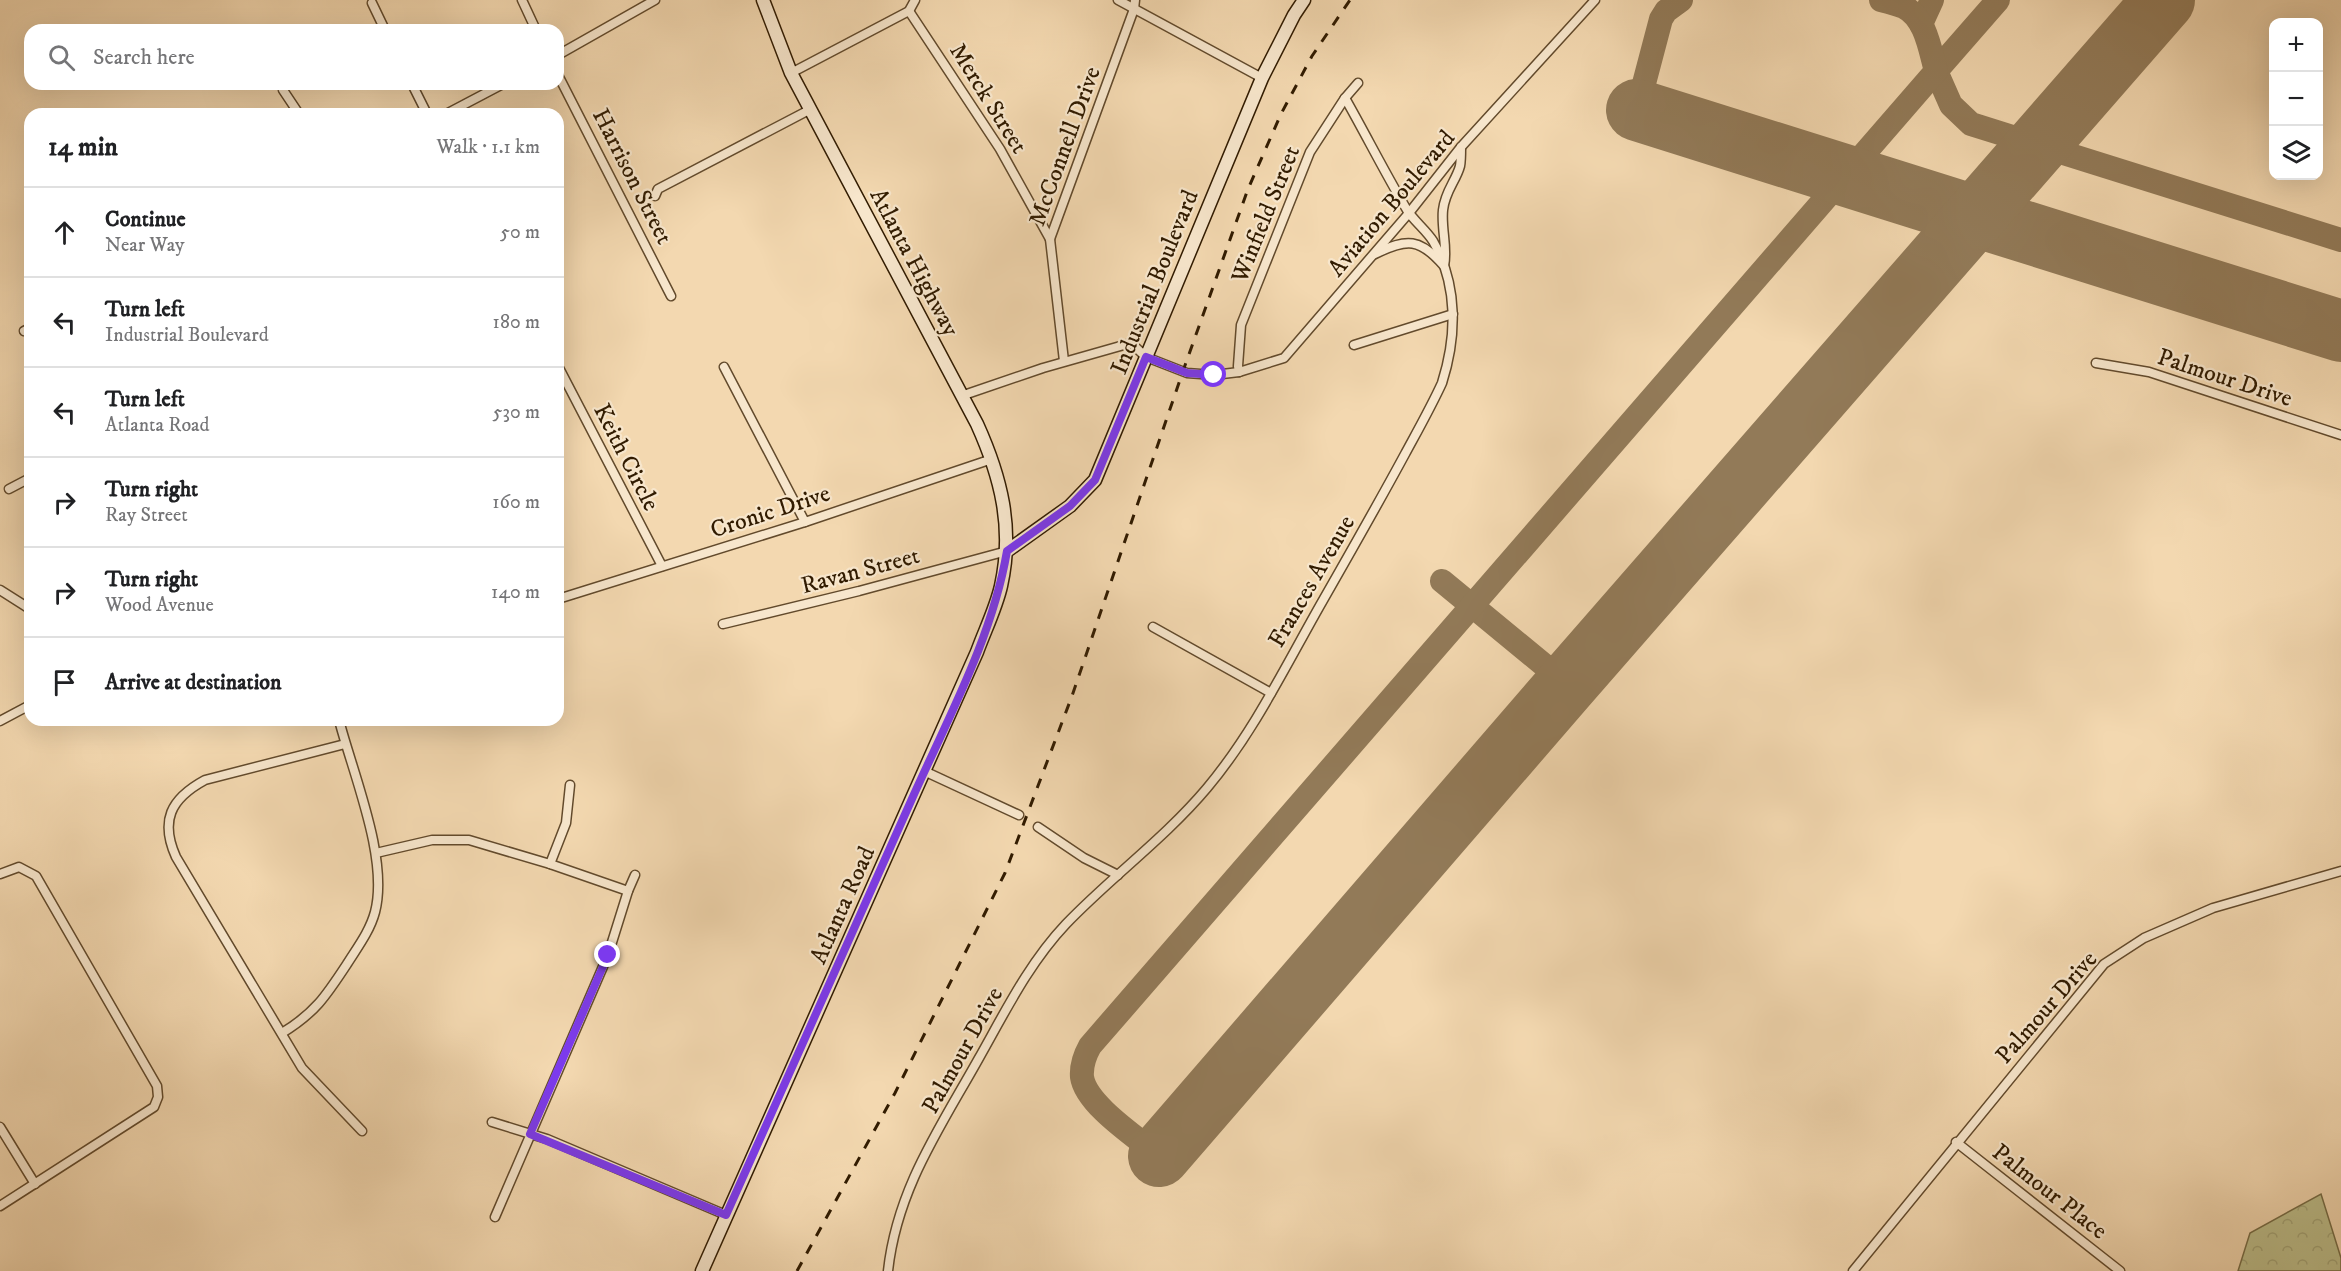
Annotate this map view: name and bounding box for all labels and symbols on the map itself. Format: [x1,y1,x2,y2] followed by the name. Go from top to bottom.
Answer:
[942,38,1034,160] street label: Merck Street
[1022,62,1108,230] street label: McConnell Drive
[585,103,679,250] street label: Harrison Street
[1322,124,1462,283] street label: Aviation Boulevard
[1224,141,1307,288] street label: Winfield Street
[863,183,966,342] street label: Atlanta Highway
[1104,186,1206,379] street label: Industrial Boulevard
[2153,342,2296,414] street label: Palmour Drive
[1200,361,1226,387] route start
[586,399,666,516] street label: Keith Circle
[707,478,834,545] street label: Cronic Drive
[1262,510,1362,653] street label: Frances Avenue
[798,541,923,601] street label: Ravan Street
[804,842,882,969] street label: Atlanta Road
[594,941,620,967] route end
[1989,945,2104,1070] street label: Palmour Drive
[916,982,1010,1119] street label: Palmour Drive
[1986,1137,2113,1246] street label: Palmour Place

